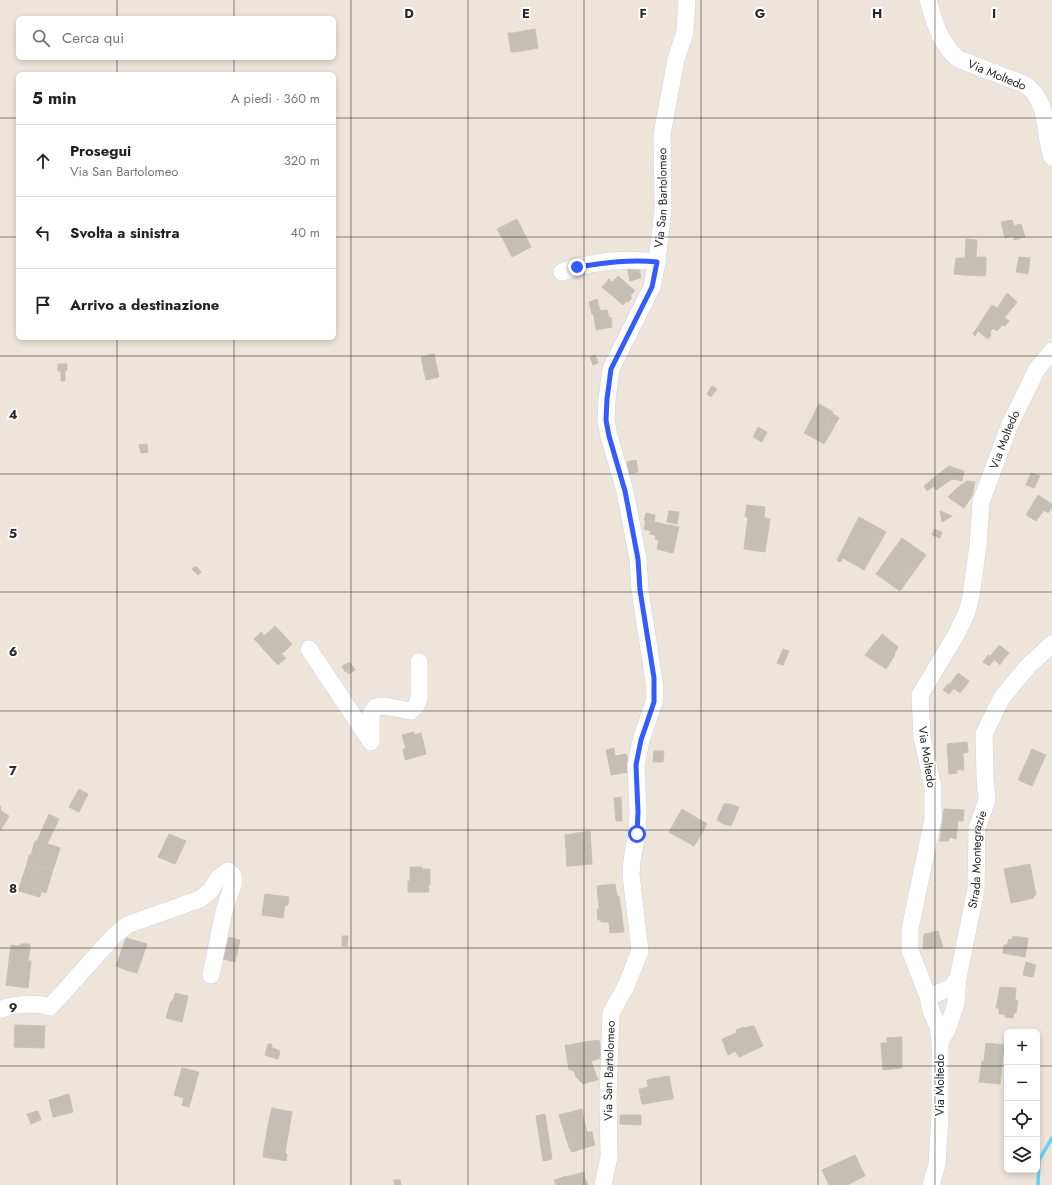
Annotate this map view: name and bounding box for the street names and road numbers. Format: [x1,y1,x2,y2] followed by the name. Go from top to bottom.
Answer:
[965,55,1029,95] street label: Via Moltedo
[650,147,672,249] street label: Via San Bartolomeo
[985,407,1025,472] street label: Via Moltedo
[913,725,941,789] street label: Via Moltedo
[963,808,992,910] street label: Strada Montegrazie
[599,1020,620,1121] street label: Via San Bartolomeo
[931,1054,949,1116] street label: Via Moltedo

